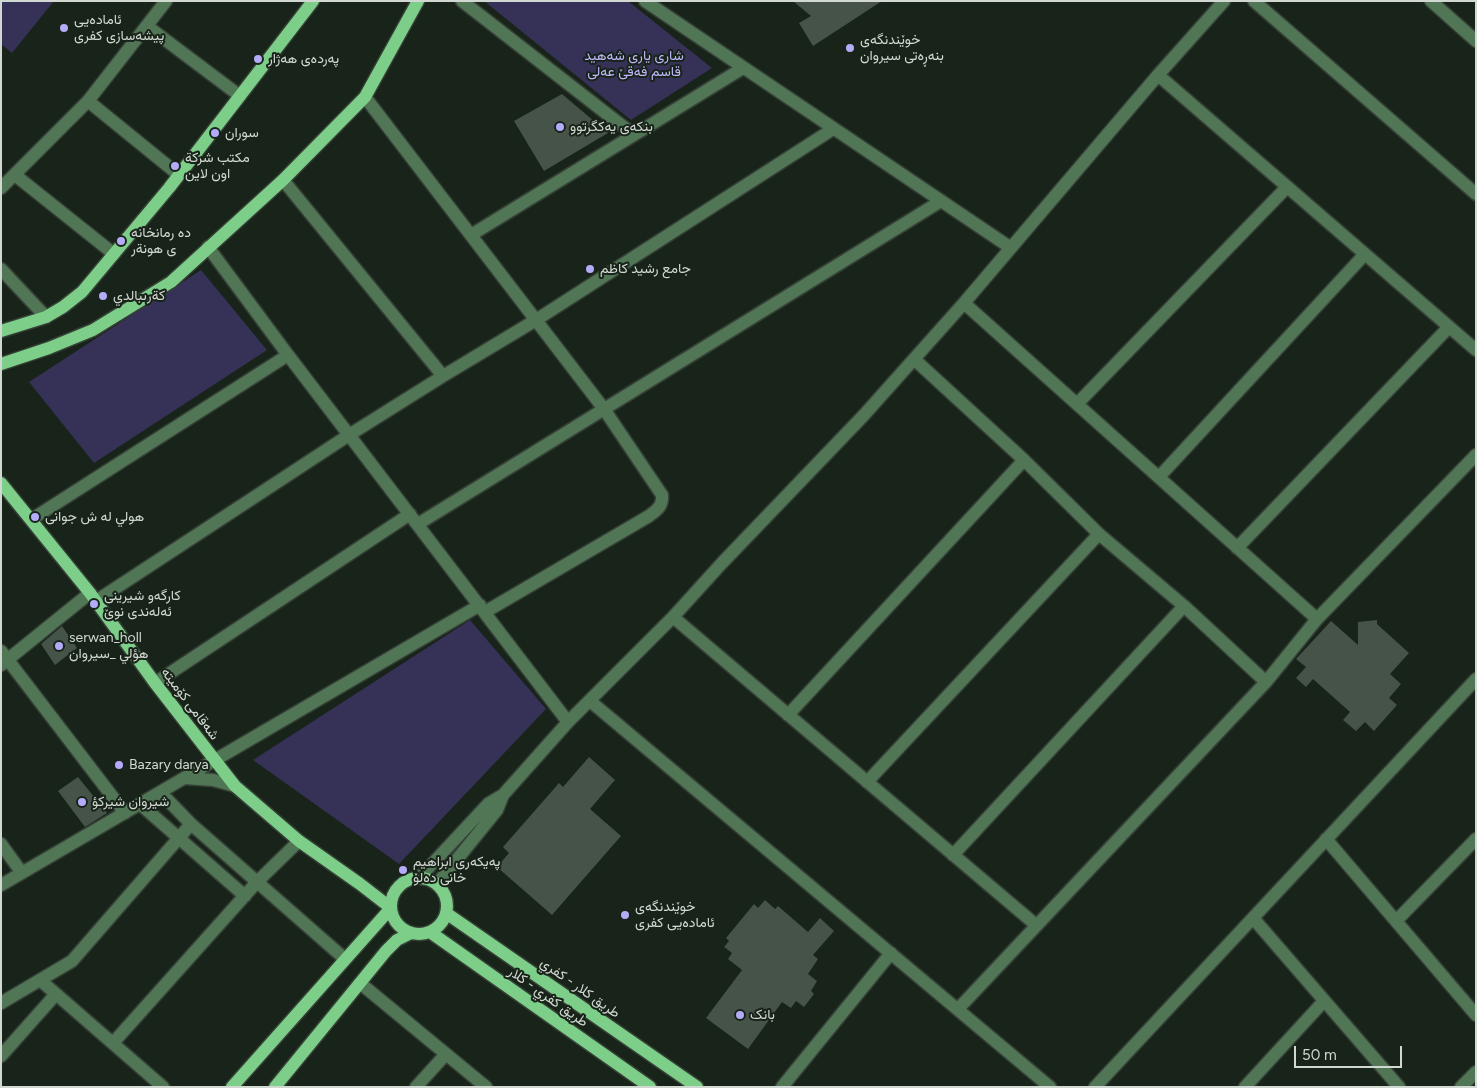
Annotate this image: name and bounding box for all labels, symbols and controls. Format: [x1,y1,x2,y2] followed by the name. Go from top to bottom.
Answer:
[74,12,164,44] place label: ئامادەیی پیشەسازی کفری
[58,22,70,34] marker: ئامادەیی پیشەسازی کفری
[860,32,944,64] place label: خوێندنگەی بنەڕەتی سیروان
[844,42,856,54] marker: خوێندنگەی بنەڕەتی سیروان
[584,48,684,80] park label: شاری یاری شەهید قاسم فەقێ عەلی
[268,51,339,67] place label: پەردەى ھەژار
[252,53,264,65] marker: پەردەى ھەژار
[570,119,653,135] place label: بنکەی یەکگرتوو
[554,121,566,133] marker: بنکەی یەکگرتوو
[225,125,259,141] place label: سوران
[209,127,221,139] marker: سوران
[185,150,250,182] place label: مكتب شركة اون لاين
[169,160,181,172] marker: مكتب شركة اون لاين
[131,225,191,258] place label: ده رمانخانه ى هونةر
[115,235,127,247] marker: ده رمانخانه ى هونةر
[600,261,691,277] place label: جامع رشيد كاظم
[584,263,596,275] marker: جامع رشيد كاظم
[113,288,165,304] place label: كةرىبالدي
[97,290,109,302] marker: كةرىبالدي
[45,509,144,525] place label: هولي له ش جوانى
[29,511,41,523] marker: هولي له ش جوانى
[104,588,181,620] place label: کارگەو شیرینی ئەلەندی نوێ
[88,598,100,610] marker: کارگەو شیرینی ئەلەندی نوێ
[69,630,148,662] place label: serwan_holl هؤلي _سيروان
[53,640,65,652] marker: serwan_holl هؤلي _سيروان
[157,665,223,743] street label: شەقامی کۆمیتە
[129,757,209,773] place label: Bazary darya
[113,759,125,771] marker: Bazary darya
[92,794,169,810] place label: شيروان شيركؤ
[76,796,88,808] marker: شيروان شيركؤ
[413,854,500,886] place label: پەیکەری ابراهیم خانی دەلۆ
[397,864,409,876] marker: پەیکەری ابراهیم خانی دەلۆ
[635,899,715,932] place label: خوێندنگەی ئامادەیی کفری
[619,909,631,921] marker: خوێندنگەی ئامادەیی کفری
[537,954,623,1022] street label: طريق كلار - كفري
[505,963,591,1031] street label: طريق كفري - كلار
[750,1007,775,1023] place label: بانک
[734,1009,746,1021] marker: بانک
[1297,1036,1404,1068] scale bar
[1302,1046,1337,1064] text: 50 m

